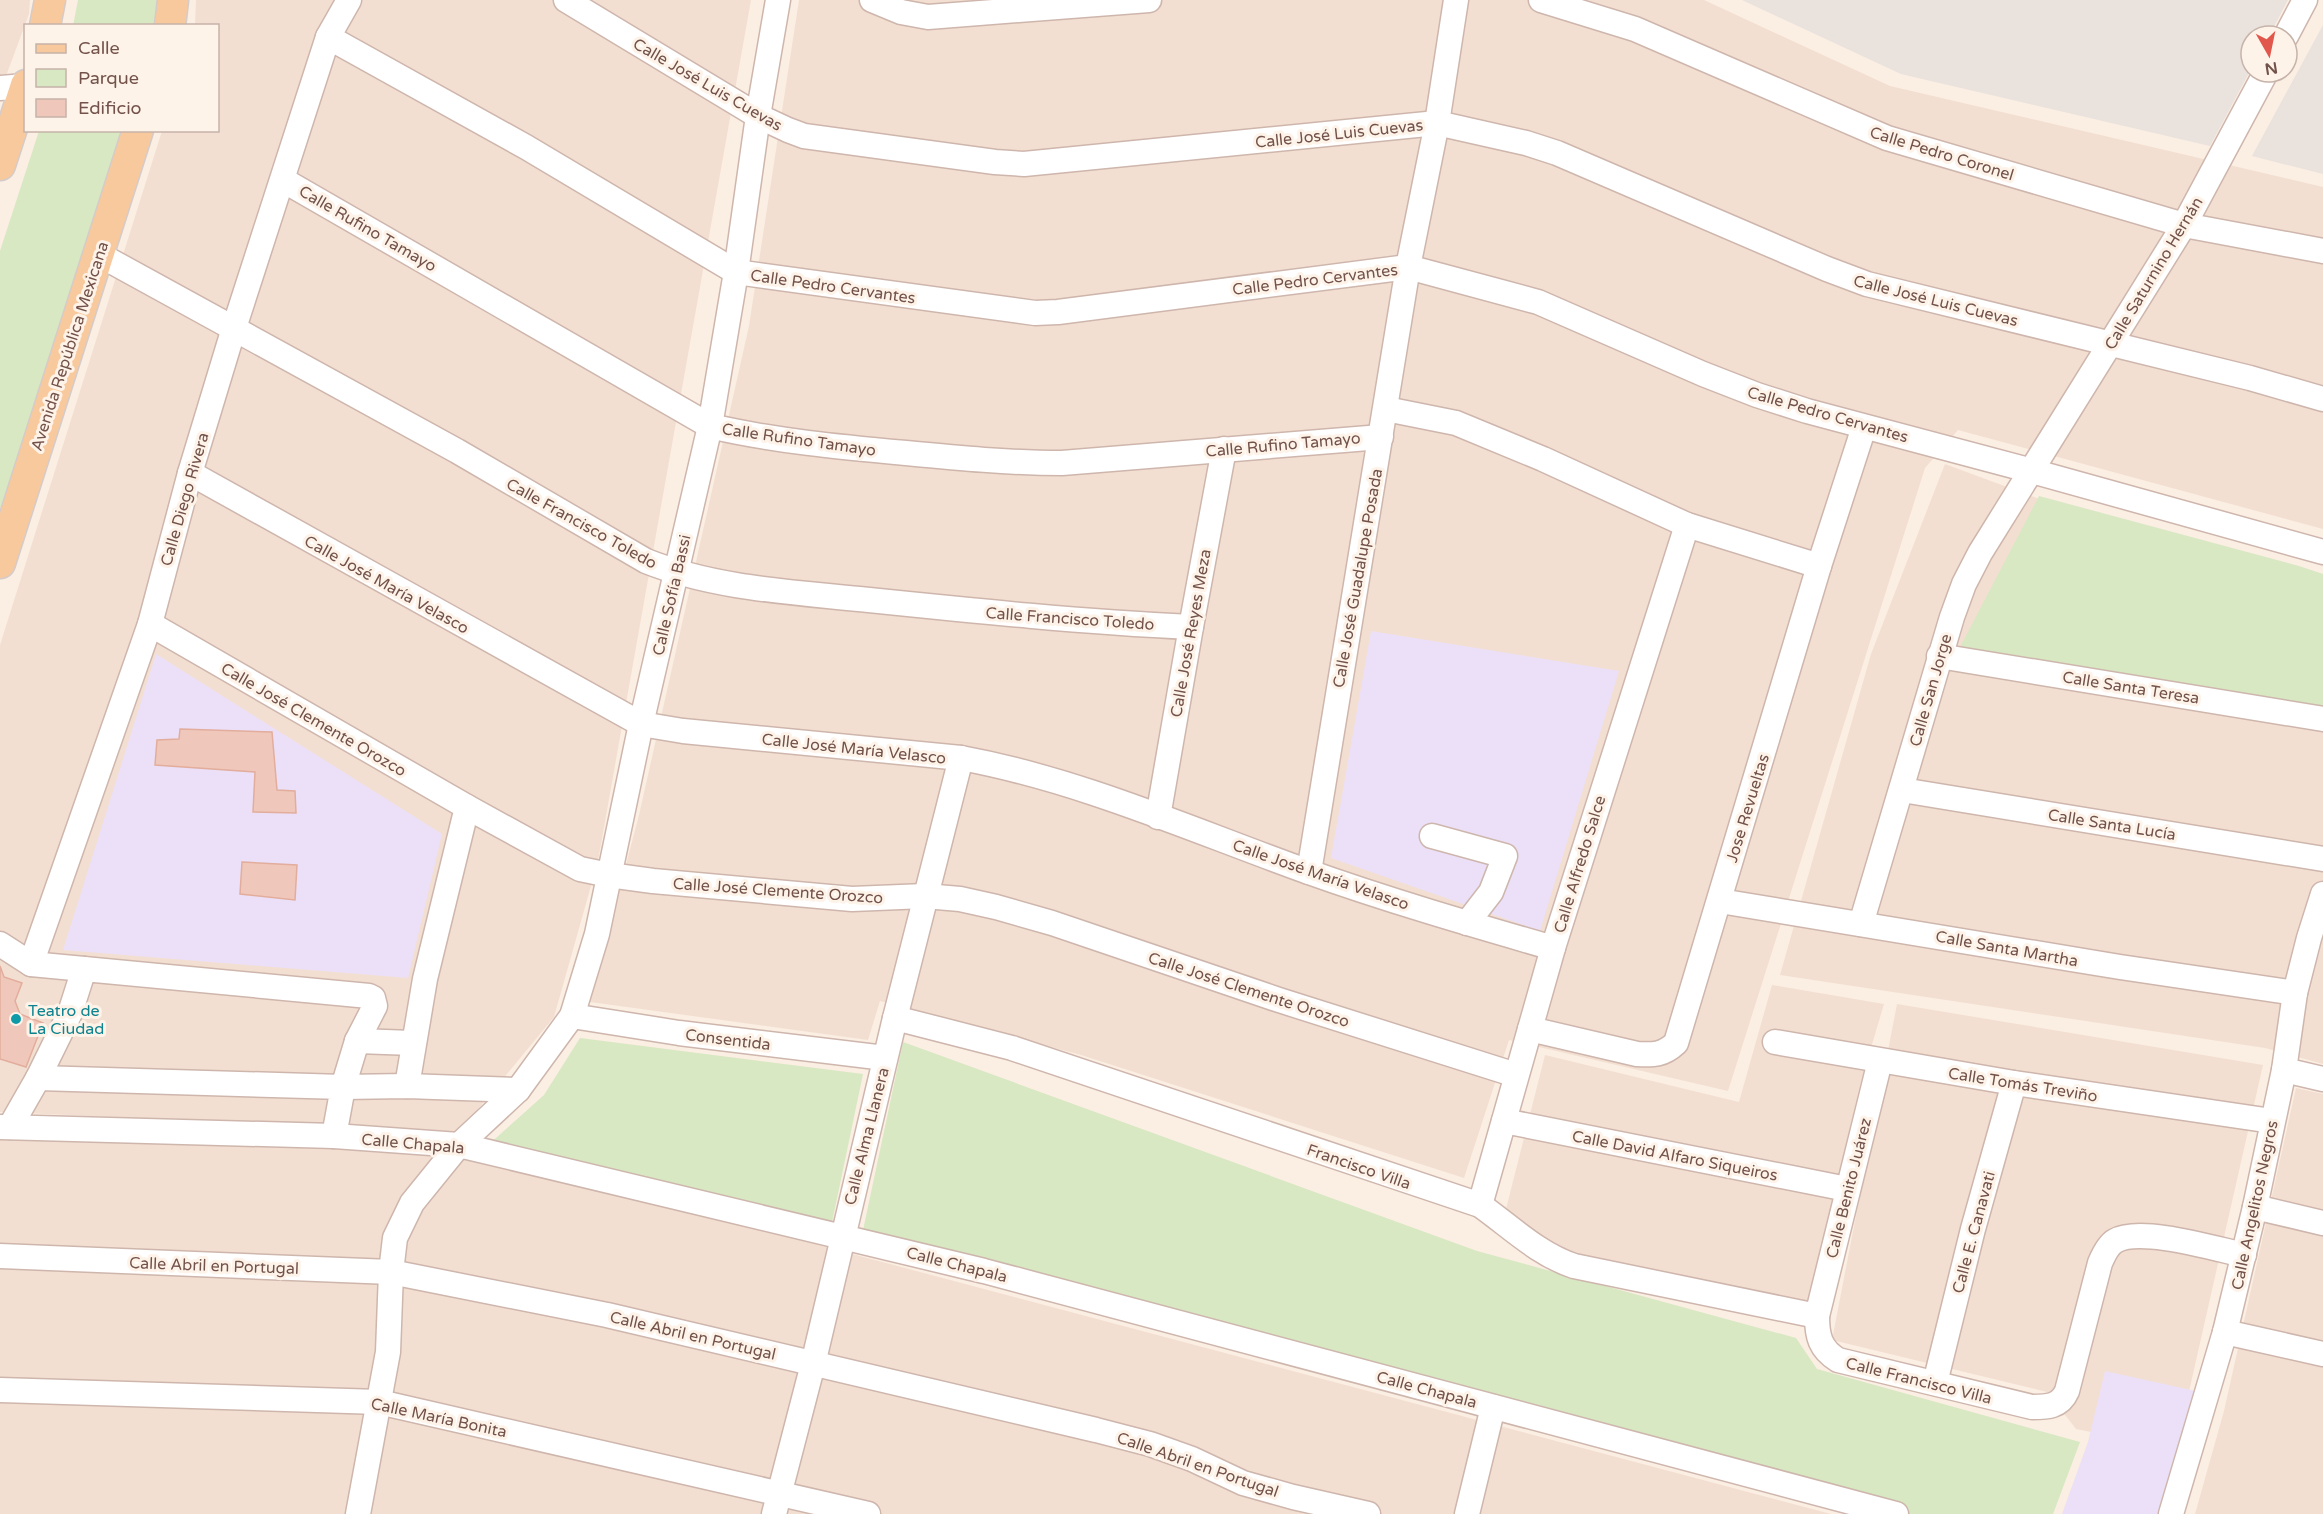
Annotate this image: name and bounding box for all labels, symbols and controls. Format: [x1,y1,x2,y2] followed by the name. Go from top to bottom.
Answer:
[24,24,219,132] legend
[2239,24,2299,84] north arrow
[629,34,786,136] street label: Calle José Luis Cuevas
[78,37,120,59] text: Calle
[2263,57,2279,79] text: N
[78,67,139,89] text: Parque
[78,97,142,119] text: Edificio
[1254,115,1424,153] street label: Calle José Luis Cuevas
[1867,123,2016,185] street label: Calle Pedro Coronel
[295,181,440,276] street label: Calle Rufino Tamayo
[2100,193,2207,354] street label: Calle Saturnino Hernán
[27,239,113,453] street label: Avenida República Mexicana
[1231,260,1399,300] street label: Calle Pedro Cervantes
[749,266,917,308] street label: Calle Pedro Cervantes
[1851,271,2020,331] street label: Calle José Luis Cuevas
[1745,382,1910,448] street label: Calle Pedro Cervantes
[720,419,877,461] street label: Calle Rufino Tamayo
[1205,428,1361,462] street label: Calle Rufino Tamayo
[156,430,214,568] street label: Calle Diego Rivera
[1329,467,1387,689] street label: Calle José Guadalupe Posada
[503,474,660,574] street label: Calle Francisco Toledo
[301,531,472,639] street label: Calle José María Velasco
[648,533,696,658] street label: Calle Sofía Bassi
[1166,548,1216,719] street label: Calle José Reyes Meza
[985,603,1155,635] street label: Calle Francisco Toledo
[1905,632,1957,749] street label: Calle San Jorge
[217,659,410,781] street label: Calle José Clemente Orozco
[2061,667,2201,709] street label: Calle Santa Teresa
[761,729,947,769] street label: Calle José María Velasco
[1722,752,1774,865] street label: Jose Revueltas
[1550,793,1610,935] street label: Calle Alfredo Salce
[2046,805,2177,845] street label: Calle Santa Lucía
[1230,835,1411,915] street label: Calle José María Velasco
[672,874,884,908] street label: Calle José Clemente Orozco
[1934,927,2080,971] street label: Calle Santa Martha
[1145,948,1352,1032] street label: Calle José Clemente Orozco
[28,1001,104,1039] place label: Teatro de La Ciudad
[9,1012,23,1026] marker: Teatro de La Ciudad
[684,1025,772,1055] street label: Consentida
[1947,1063,2099,1107] street label: Calle Tomás Treviño
[840,1065,894,1207] street label: Calle Alma Llanera
[1822,1116,1876,1261] street label: Calle Benito Juárez
[2227,1119,2283,1292] street label: Calle Angelitos Negros
[1570,1126,1779,1186] street label: Calle David Alfaro Siqueiros
[361,1130,465,1158] street label: Calle Chapala
[1304,1140,1413,1194] street label: Francisco Villa
[1948,1169,2000,1296] street label: Calle E. Canavati
[904,1243,1009,1287] street label: Calle Chapala
[129,1253,299,1279] street label: Calle Abril en Portugal
[608,1307,778,1365] street label: Calle Abril en Portugal
[1844,1353,1994,1409] street label: Calle Francisco Villa
[1374,1367,1479,1413] street label: Calle Chapala
[369,1394,509,1442] street label: Calle María Bonita
[1114,1428,1281,1502] street label: Calle Abril en Portugal

